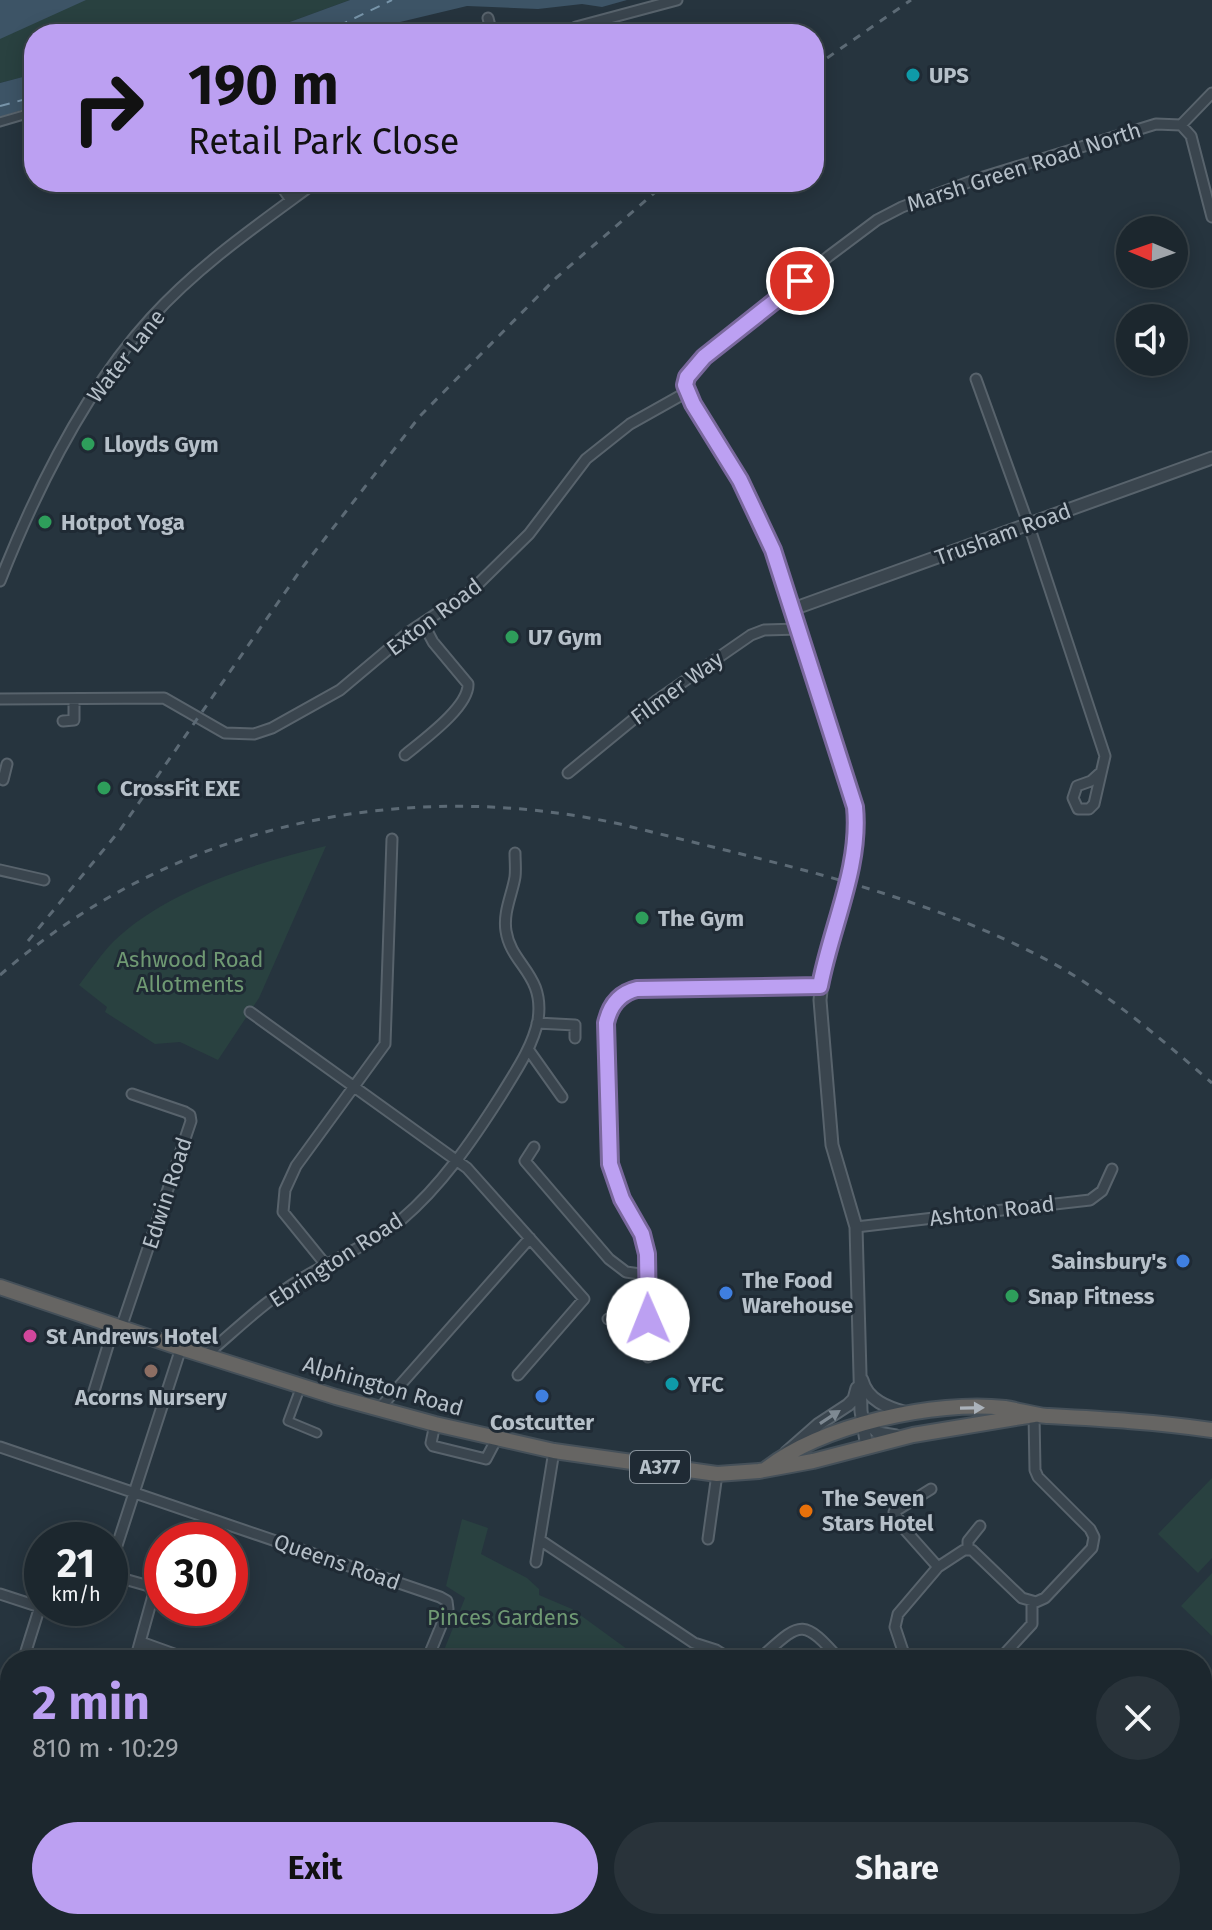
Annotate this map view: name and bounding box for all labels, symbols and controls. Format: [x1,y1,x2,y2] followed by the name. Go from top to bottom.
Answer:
[188,52,339,119] text: 190 m
[56,56,160,160] icon: right
[929,62,969,89] place label: UPS
[904,66,922,84] marker: UPS
[904,116,1144,218] street label: Marsh Green Road North
[188,120,459,164] text: Retail Park Close
[1116,216,1188,288] north arrow
[1116,216,1188,376] map controls
[766,247,834,315] pin
[778,259,822,303] icon: arrive
[81,304,171,408] street label: Water Lane
[1116,304,1188,376] button: sound
[104,431,219,458] place label: Lloyds Gym
[79,435,97,453] marker: Lloyds Gym
[931,497,1075,571] street label: Trusham Road
[61,509,185,536] place label: Hotpot Yoga
[36,513,54,531] marker: Hotpot Yoga
[381,572,487,662] street label: Exton Road
[528,624,602,651] place label: U7 Gym
[503,628,521,646] marker: U7 Gym
[625,645,729,731] street label: Filmer Way
[120,775,240,802] place label: CrossFit EXE
[95,779,113,797] marker: CrossFit EXE
[658,905,744,932] place label: The Gym
[633,909,651,927] marker: The Gym
[117,946,263,998] park label: Ashwood Road Allotments
[136,1134,198,1252] street label: Edwin Road
[928,1190,1056,1232] street label: Ashton Road
[264,1207,408,1313] street label: Ebrington Road
[1051,1248,1167,1275] place label: Sainsbury's
[1174,1252,1192,1270] marker: Sainsbury's
[742,1267,853,1319] place label: The Food Warehouse
[606,1277,690,1361] position arrow
[1028,1283,1155,1310] place label: Snap Fitness
[717,1284,735,1302] marker: The Food Warehouse
[1003,1287,1021,1305] marker: Snap Fitness
[46,1323,219,1350] place label: St Andrews Hotel
[21,1327,39,1345] marker: St Andrews Hotel
[300,1350,466,1422] street label: Alphington Road
[142,1362,160,1380] marker: Acorns Nursery
[687,1371,724,1398] place label: YFC
[663,1375,681,1393] marker: YFC
[74,1384,228,1411] place label: Acorns Nursery
[533,1387,551,1405] marker: Costcutter
[960,1402,985,1415] one-way arrow
[490,1409,594,1436] place label: Costcutter
[819,1410,841,1424] one-way arrow
[630,1451,690,1483] road number: A377
[822,1485,934,1537] place label: The Seven Stars Hotel
[797,1502,815,1520] marker: The Seven Stars Hotel
[144,1522,248,1626] speed limit sign: 30
[270,1528,404,1596] street label: Queens Road
[57,1540,95,1588] text: 21
[51,1582,101,1606] text: km/h
[427,1604,579,1631] park label: Pinces Gardens
[32,1674,150,1732] text: 2 min
[1096,1676,1180,1760] button: close
[32,1733,179,1764] text: 810 m · 10:29
[32,1822,598,1914] button: Exit
[614,1822,1180,1914] button: Share

